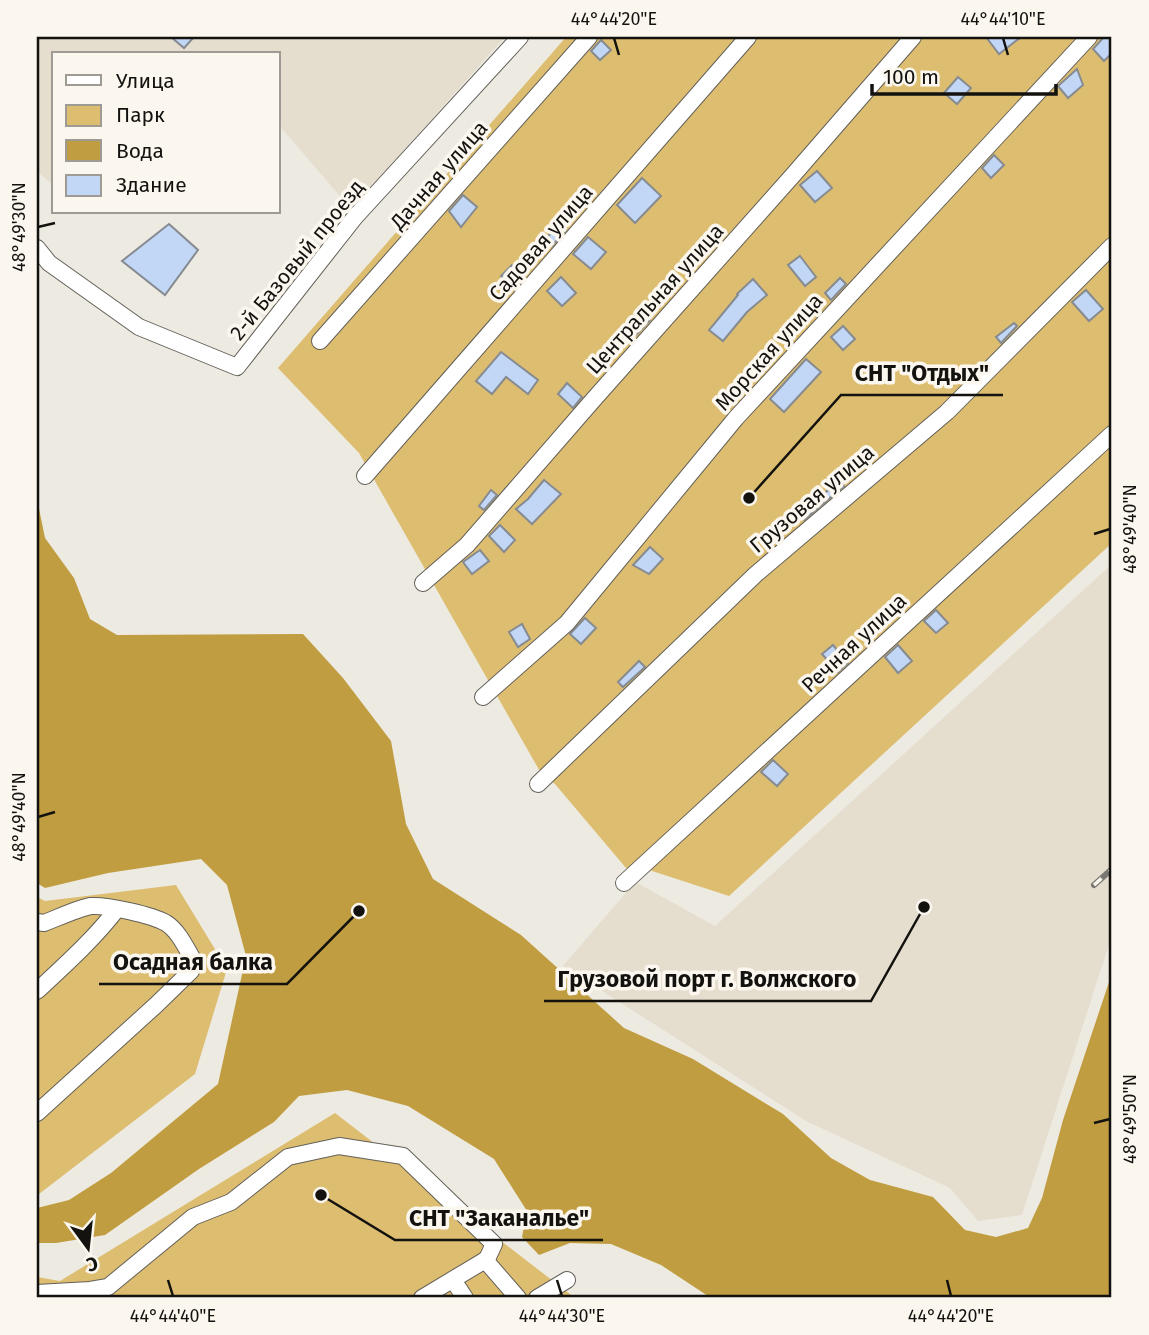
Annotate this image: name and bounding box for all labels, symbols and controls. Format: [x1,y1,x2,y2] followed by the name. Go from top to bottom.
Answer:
[571,8,657,30] text: 44°44'20"E
[960,8,1046,30] text: 44°44'10"E
[52,52,280,214] legend
[872,52,1056,96] scale bar
[883,64,939,90] text: 100 m
[116,68,175,94] text: Улица
[116,102,165,128] text: Парк
[384,115,493,235] street label: Дачная улица
[116,138,164,164] text: Вода
[116,172,187,198] text: Здание
[224,175,370,345] street label: 2-й Базовый проезд
[483,180,599,306] street label: Садовая улица
[8,182,30,272] text: 48°49'30"N
[581,218,729,380] street label: Центральная улица
[710,288,828,416] street label: Морская улица
[841,351,1003,395] callout: СНТ "Отдых"
[855,359,989,387] text: СНТ "Отдых"
[744,439,880,559] street label: Грузовая улица
[1119,484,1141,574] text: 48°49'40"N
[796,588,912,698] street label: Речная улица
[8,772,30,862] text: 48°49'40"N
[99,940,287,984] callout: Осадная балка
[113,948,273,976] text: Осадная балка
[544,957,871,1001] callout: Грузовой порт г. Волжского
[558,965,856,993] text: Грузовой порт г. Волжского
[1119,1074,1141,1164] text: 48°49'50"N
[395,1196,603,1240] callout: СНТ "Заканалье"
[409,1204,589,1232] text: СНТ "Заканалье"
[52,1212,122,1282] north arrow
[84,1251,101,1276] text: С
[130,1305,216,1327] text: 44°44'40"E
[519,1305,605,1327] text: 44°44'30"E
[908,1305,994,1327] text: 44°44'20"E

